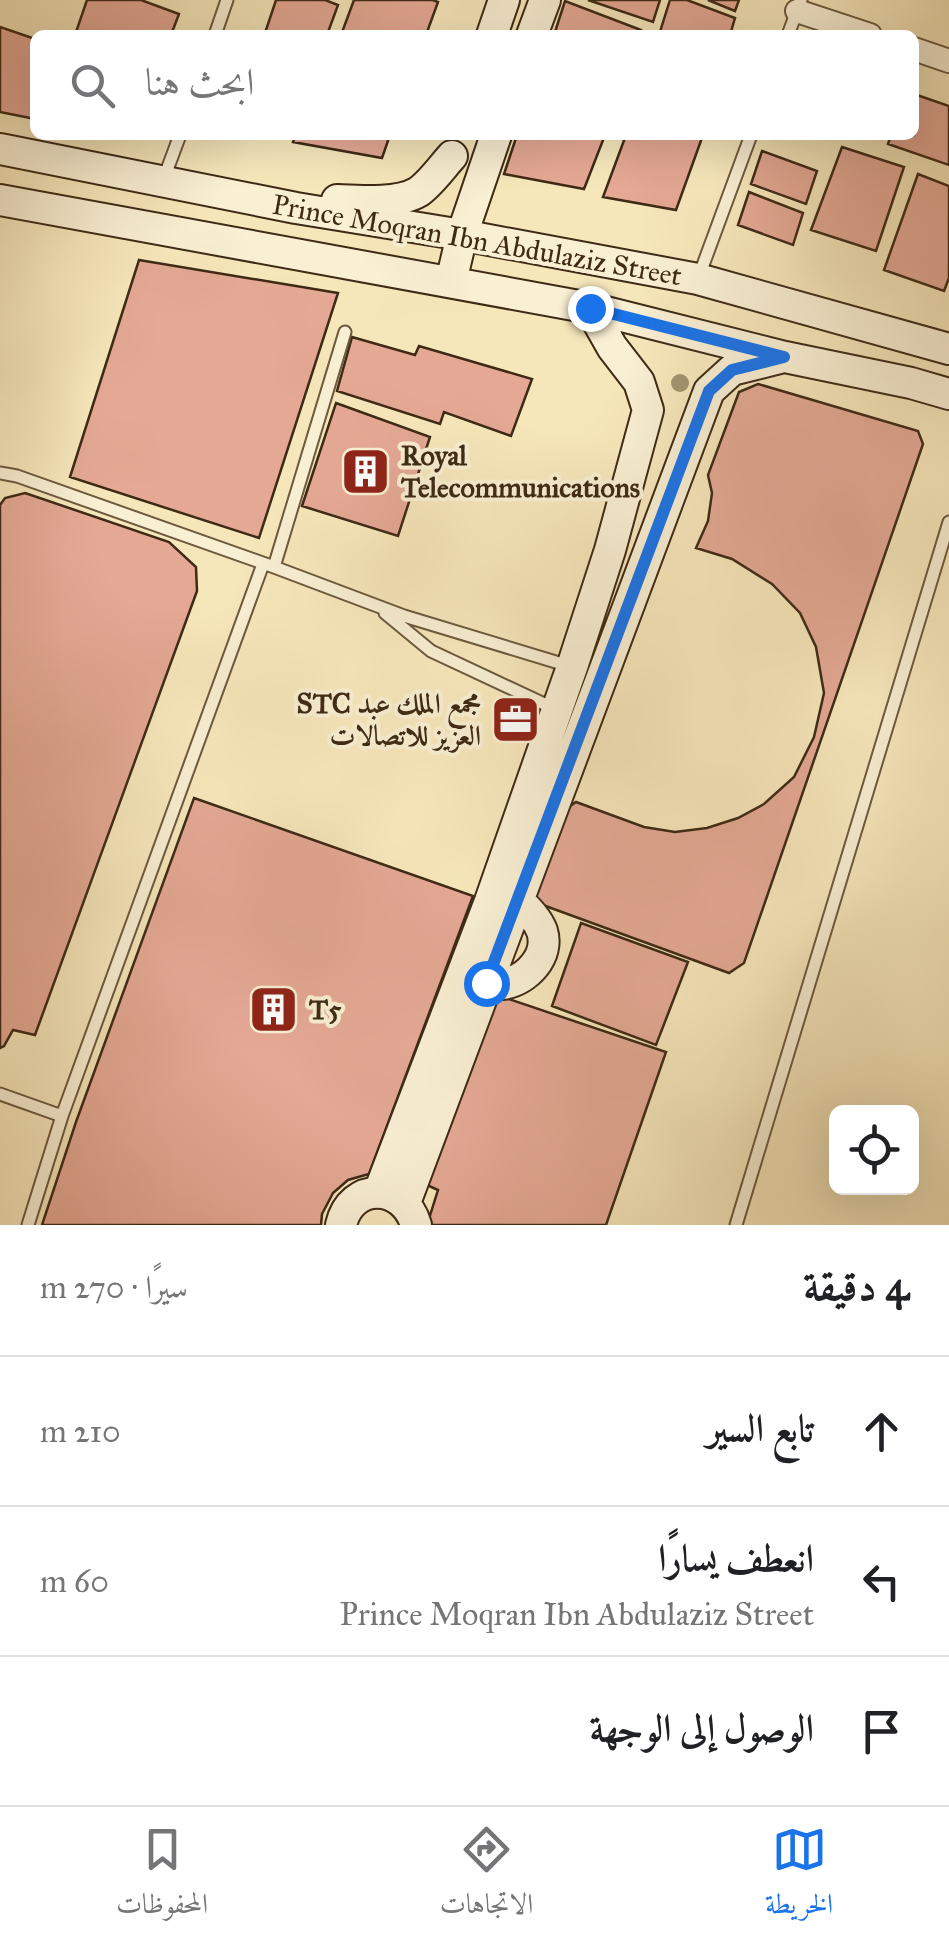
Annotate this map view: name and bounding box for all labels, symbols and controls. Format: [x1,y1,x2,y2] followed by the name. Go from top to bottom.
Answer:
[30,30,919,140] search box
[65,58,120,113] icon: search
[145,59,255,105] text: ابحث هنا
[270,187,685,293] street label: Prince Moqran Ibn Abdulaziz Street
[568,286,614,332] route end
[401,438,640,505] place label: Royal Telecommunications
[340,445,392,497] building icon: Royal Telecommunications
[297,686,481,754] place label: STC مجمع الملك عبد العزيز للاتصالات
[490,693,542,745] office icon: STC مجمع الملك عبد العزيز للاتصالات
[464,961,510,1007] route start
[248,983,300,1035] building icon: T5
[309,992,341,1027] place label: T5
[829,1105,919,1195] map controls
[829,1105,919,1195] button: locate
[803,1260,909,1312] text: 4 دقيقة
[40,1268,188,1307] text: سيرًا · 270 m
[854,1404,909,1459] icon: ahead
[707,1405,814,1451] text: تابع السير
[40,1412,121,1451] text: 210 m
[658,1535,814,1581] text: انعطف يسارًا
[854,1554,909,1609] icon: left
[40,1562,109,1601] text: 60 m
[340,1595,814,1634] text: Prince Moqran Ibn Abdulaziz Street
[854,1704,909,1759] icon: arrive
[589,1705,814,1751] text: الوصول إلى الوجهة
[116,1822,208,1931] tab: المحفوظات
[440,1822,533,1931] tab: الاتجاهات
[765,1822,833,1931] tab: الخريطة

